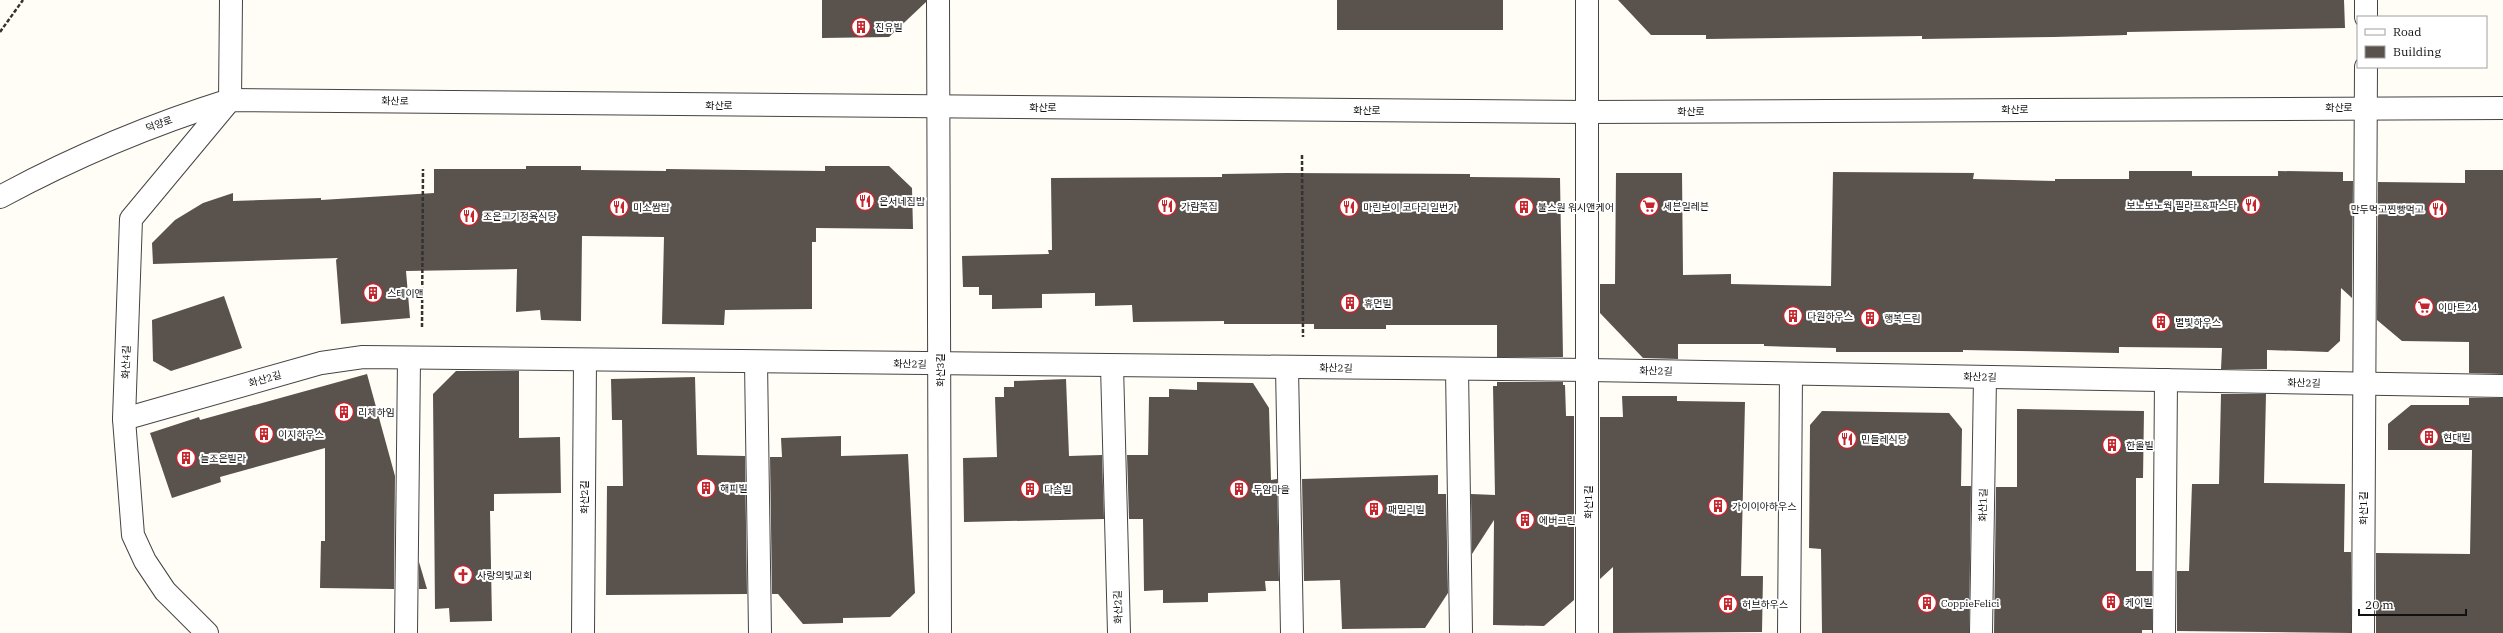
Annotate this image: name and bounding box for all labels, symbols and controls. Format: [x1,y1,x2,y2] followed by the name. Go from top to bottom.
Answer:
[850,16,872,38] building icon: 진유빌
[2357,16,2487,68] legend
[875,21,903,34] place label: 진유빌
[2393,24,2422,39] text: Road
[2393,44,2441,59] text: Building
[381,94,409,108] street label: 화산로
[705,99,733,112] street label: 화산로
[1029,101,1057,114] street label: 화산로
[2325,101,2353,114] street label: 화산로
[2001,103,2029,116] street label: 화산로
[1353,104,1381,117] street label: 화산로
[1677,105,1705,118] street label: 화산로
[144,113,174,135] street label: 덕양로
[854,190,876,212] restaurant icon: 은서네집밥
[2240,194,2262,216] restaurant icon: 보노보노웍 필라프&파스타
[879,195,926,208] place label: 은서네집밥
[1156,195,1178,217] restaurant icon: 가람복집
[1638,195,1660,217] supermarket icon: 세븐일레븐
[608,196,630,218] restaurant icon: 미소쌈밥
[1338,196,1360,218] restaurant icon: 마린보이 코다리일번가
[1513,196,1535,218] building icon: 불스원 워시앤케어
[2427,198,2449,220] restaurant icon: 만두먹고찐빵먹고
[2126,199,2237,212] place label: 보노보노웍 필라프&파스타
[1181,200,1218,213] place label: 가람복집
[1663,200,1709,213] place label: 세븐일레븐
[633,201,671,214] place label: 미소쌈밥
[1363,201,1457,214] place label: 마린보이 코다리일번가
[1538,201,1614,214] place label: 불스원 워시앤케어
[2350,203,2424,216] place label: 만두먹고찐빵먹고
[458,205,480,227] restaurant icon: 조은고기정육식당
[483,210,557,223] place label: 조은고기정육식당
[362,282,384,304] building icon: 스테이앤
[387,287,424,300] place label: 스테이앤
[1339,292,1361,314] building icon: 휴먼빌
[2413,296,2435,318] supermarket icon: 이마트24
[1364,297,1392,310] place label: 휴먼빌
[2438,301,2478,314] place label: 이마트24
[1782,305,1804,327] building icon: 다원하우스
[1859,307,1881,329] building icon: 행복드림
[1807,310,1853,323] place label: 다원하우스
[2150,311,2172,333] building icon: 별빛하우스
[1884,312,1921,325] place label: 행복드림
[2175,316,2221,329] place label: 별빛하우스
[119,345,133,379] street label: 화산4길
[934,353,947,387] street label: 화산3길
[893,357,927,371] street label: 화산2길
[1319,361,1353,375] street label: 화산2길
[1639,364,1673,378] street label: 화산2길
[247,368,283,390] street label: 화산2길
[1963,370,1997,384] street label: 화산2길
[2287,376,2321,390] street label: 화산2길
[333,401,355,423] building icon: 리체하임
[358,406,395,419] place label: 리체하임
[253,423,275,445] building icon: 이지하우스
[2418,426,2440,448] building icon: 현대빌
[278,428,324,441] place label: 이지하우스
[1836,428,1858,450] restaurant icon: 민들레식당
[2443,431,2471,444] place label: 현대빌
[1861,433,1907,446] place label: 민들레식당
[2101,434,2123,456] building icon: 한울빌
[2126,439,2154,452] place label: 한울빌
[175,447,197,469] building icon: 늘조은빌라
[200,452,247,465] place label: 늘조은빌라
[695,477,717,499] building icon: 해피빌
[1019,478,1041,500] building icon: 다솜빌
[1228,478,1250,500] building icon: 두암마을
[578,480,591,514] street label: 화산2길
[720,482,748,495] place label: 해피빌
[1044,483,1072,496] place label: 다솜빌
[1253,483,1290,496] place label: 두암마을
[1582,485,1595,519] street label: 화산1길
[1976,488,1990,522] street label: 화산1길
[2357,491,2370,525] street label: 화산1길
[1707,495,1729,517] building icon: 가이이아하우스
[1363,498,1385,520] building icon: 패밀리빌
[1732,500,1796,513] place label: 가이이아하우스
[1388,503,1425,516] place label: 패밀리빌
[1514,509,1536,531] building icon: 에버그린
[1539,514,1576,527] place label: 에버그린
[452,564,474,586] church icon: 사랑의빛교회
[477,569,532,582] place label: 사랑의빛교회
[1111,590,1125,624] street label: 화산2길
[2100,591,2122,613] building icon: 케이빌
[2359,591,2466,617] scale bar
[1916,592,1938,614] building icon: CoppieFelici
[1717,593,1739,615] building icon: 허브하우스
[2125,596,2153,609] place label: 케이빌
[1941,597,1999,610] place label: CoppieFelici
[2365,597,2394,612] text: 20 m
[1742,598,1788,611] place label: 허브하우스

